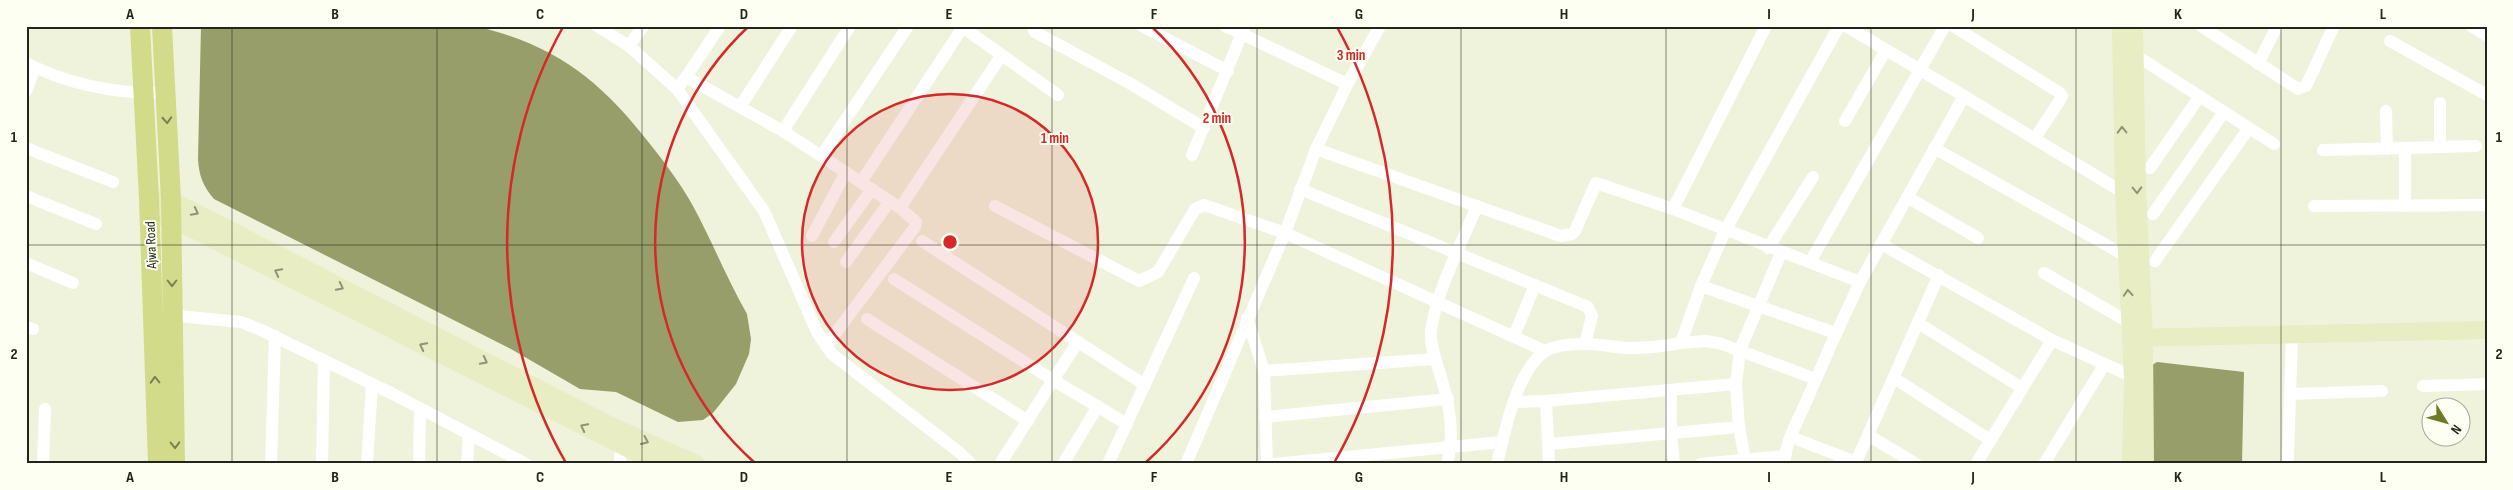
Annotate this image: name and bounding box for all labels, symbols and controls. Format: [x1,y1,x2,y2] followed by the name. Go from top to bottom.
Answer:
[125,5,134,24] text: A
[331,5,339,24] text: B
[536,5,544,24] text: C
[740,5,748,24] text: D
[946,5,953,24] text: E
[1151,5,1158,24] text: F
[1355,5,1363,24] text: G
[1560,5,1568,24] text: H
[1767,5,1771,24] text: I
[1970,5,1975,24] text: J
[2174,5,2182,24] text: K
[2380,5,2387,24] text: L
[1337,46,1365,65] text: 3 min
[1203,109,1231,128] text: 2 min
[161,117,172,125] one-way arrow
[2117,126,2128,134] one-way arrow
[11,128,18,147] text: 1
[2496,128,2503,147] text: 1
[1041,129,1069,148] text: 1 min
[2132,187,2142,195] one-way arrow
[190,206,199,216] one-way arrow
[142,221,160,270] street label: Ajwa Road
[941,233,959,251] centre of rings
[275,268,284,278] one-way arrow
[167,279,177,287] one-way arrow
[334,281,343,291] one-way arrow
[2123,288,2134,296] one-way arrow
[419,342,428,352] one-way arrow
[10,345,18,364] text: 2
[2495,345,2503,364] text: 2
[479,355,488,365] one-way arrow
[150,376,160,384] one-way arrow
[2420,398,2470,448] north arrow
[2447,421,2465,438] text: N
[580,423,589,433] one-way arrow
[640,435,649,446] one-way arrow
[169,441,180,449] one-way arrow
[125,468,134,487] text: A
[331,468,339,487] text: B
[536,468,544,487] text: C
[740,468,748,487] text: D
[946,468,953,487] text: E
[1151,468,1158,487] text: F
[1355,468,1363,487] text: G
[1560,468,1568,487] text: H
[1767,468,1771,487] text: I
[1970,468,1975,487] text: J
[2174,468,2182,487] text: K
[2380,468,2387,487] text: L

